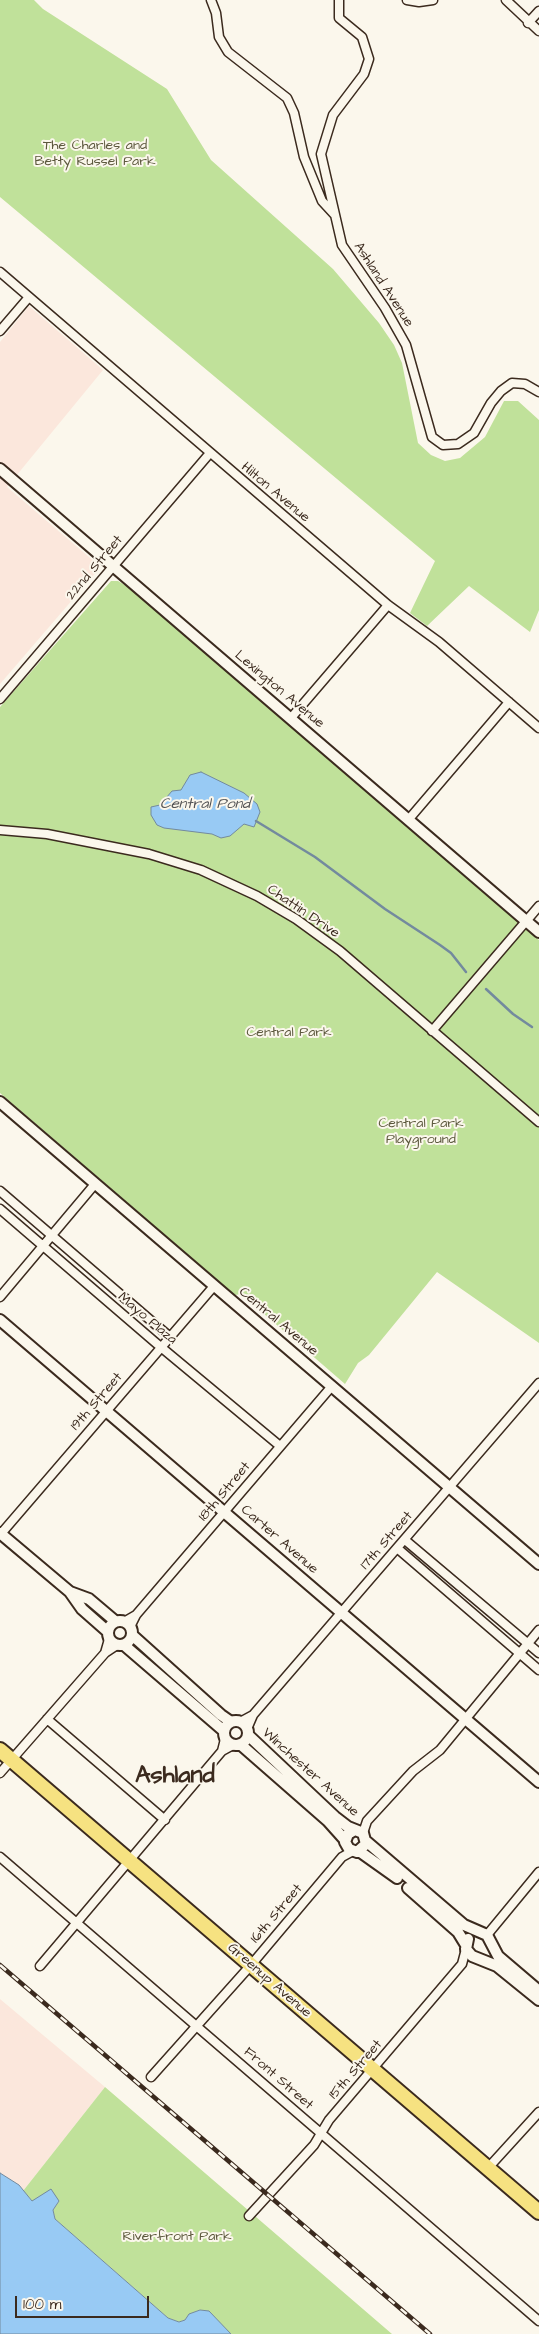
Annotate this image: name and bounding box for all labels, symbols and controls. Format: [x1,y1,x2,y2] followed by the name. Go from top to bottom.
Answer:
[34,138,156,170] park label: The Charles and Betty Russel Park
[349,240,417,330] street label: Ashland Avenue
[237,459,313,527] street label: Hilton Avenue
[63,532,127,604] street label: 22nd Street
[231,648,327,732] street label: Lexington Avenue
[160,796,250,814] water label: Central Pond
[264,882,342,942] street label: Chattin Drive
[246,1025,332,1041] park label: Central Park
[378,1116,464,1148] park label: Central Park Playground
[235,1284,321,1360] street label: Central Avenue
[114,1289,180,1349] street label: Mayo Plaza
[67,1370,127,1434] street label: 19th Street
[195,1459,255,1525] street label: 18th Street
[237,1502,321,1578] street label: Carter Avenue
[357,1508,417,1574] street label: 17th Street
[258,1725,362,1821] street label: Winchester Avenue
[135,1763,215,1791] district label: Ashland
[247,1881,307,1947] street label: 16th Street
[224,1940,314,2022] street label: Greenup Avenue
[326,2037,386,2103] street label: 15th Street
[240,2044,316,2114] street label: Front Street
[122,2229,232,2245] park label: Riverfront Park
[18,2286,151,2318] scale bar
[23,2294,62,2315] text: 100 m

